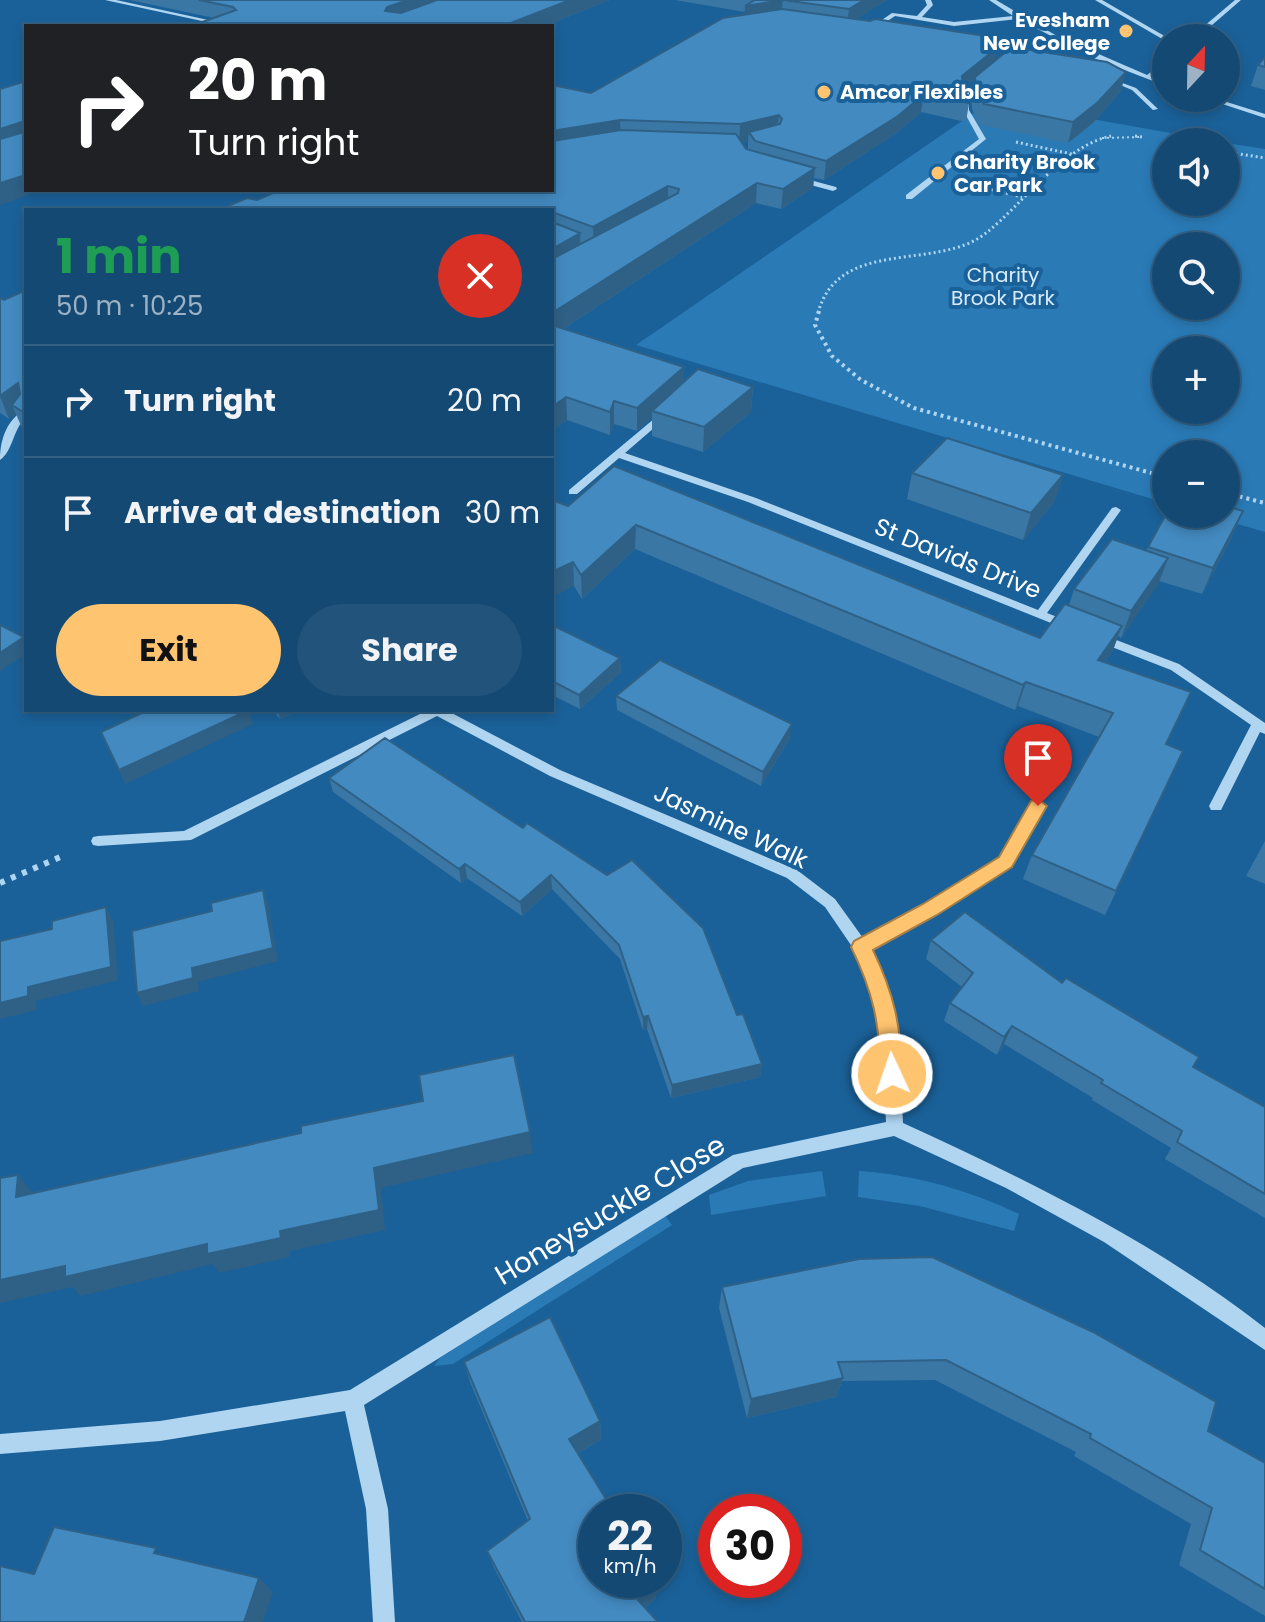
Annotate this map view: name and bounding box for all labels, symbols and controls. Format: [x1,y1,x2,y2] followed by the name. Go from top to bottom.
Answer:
[983,6,1110,57] place label: Evesham New College
[1117,22,1135,40] marker: Evesham New College
[1152,24,1240,112] north arrow
[1152,24,1240,528] map controls
[188,41,328,120] text: 20 m
[56,56,160,160] icon: right
[840,78,1003,106] place label: Amcor Flexibles
[815,83,833,101] marker: Amcor Flexibles
[188,117,359,168] text: Turn right
[1152,128,1240,216] button: sound
[954,148,1096,199] place label: Charity Brook Car Park
[929,164,947,182] marker: Charity Brook Car Park
[56,223,182,290] text: 1 min
[1152,232,1240,320] button: search
[438,234,522,318] button: close
[951,261,1056,312] park label: Charity Brook Park
[56,288,203,324] text: 50 m · 10:25
[1152,336,1240,424] button: +
[56,379,100,423] icon: right
[124,379,276,422] text: Turn right
[447,379,522,422] text: 20 m
[1152,440,1240,528] button: −
[56,491,100,535] icon: arrive
[124,491,441,534] text: Arrive at destination
[465,491,540,534] text: 30 m
[870,510,1046,606] street label: St Davids Drive
[56,604,281,696] button: Exit
[297,604,522,696] button: Share
[1004,724,1072,806] pin
[1016,736,1060,780] icon: arrive
[649,776,814,876] street label: Jasmine Walk
[850,1032,934,1116] position arrow
[487,1126,733,1294] street label: Honeysuckle Close
[698,1494,802,1598] speed limit sign: 30
[607,1508,653,1564] text: 22
[603,1552,657,1580] text: km/h

